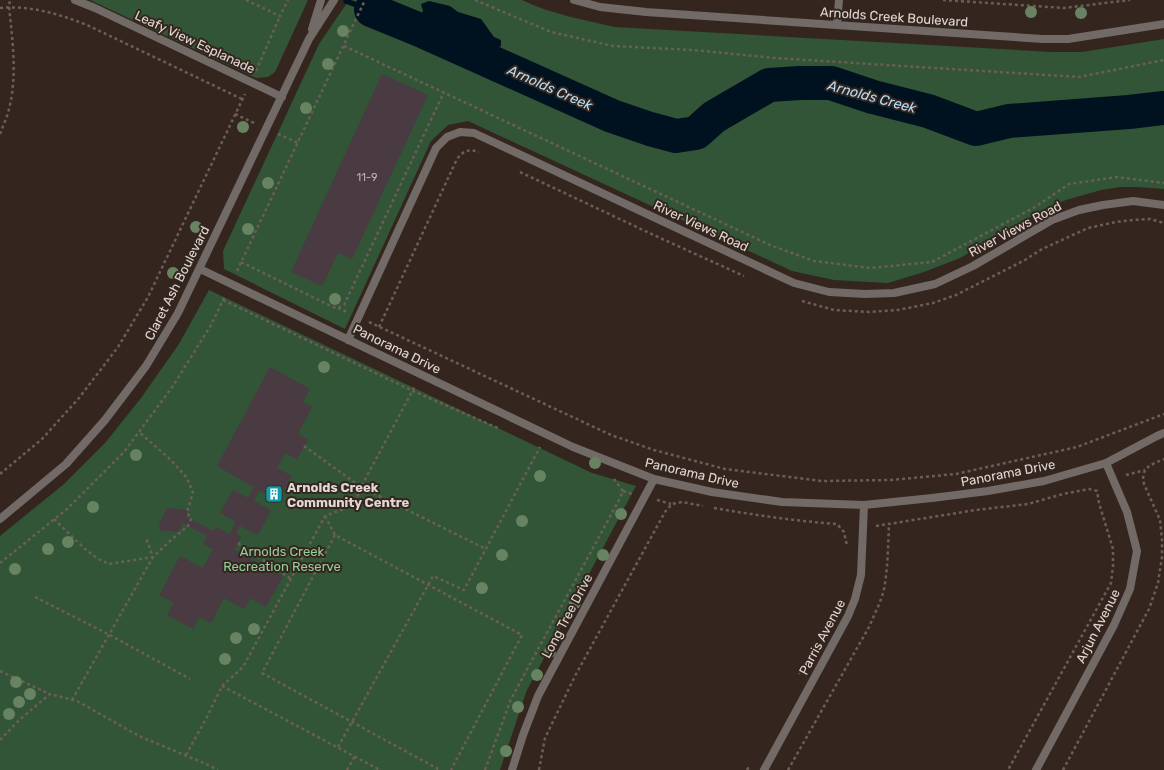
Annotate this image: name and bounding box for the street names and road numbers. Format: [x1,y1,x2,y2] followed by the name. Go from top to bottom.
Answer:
[819,4,969,30] street label: Arnolds Creek Boulevard
[132,8,258,76] street label: Leafy View Esplanade
[651,197,751,255] street label: River Views Road
[966,198,1064,260] street label: River Views Road
[142,223,212,343] street label: Claret Ash Boulevard
[351,321,443,377] street label: Panorama Drive
[644,455,740,491] street label: Panorama Drive
[959,456,1057,490] street label: Panorama Drive
[538,571,596,661] street label: Long Tree Drive
[1073,586,1123,666] street label: Arjun Avenue
[796,597,848,677] street label: Parris Avenue

